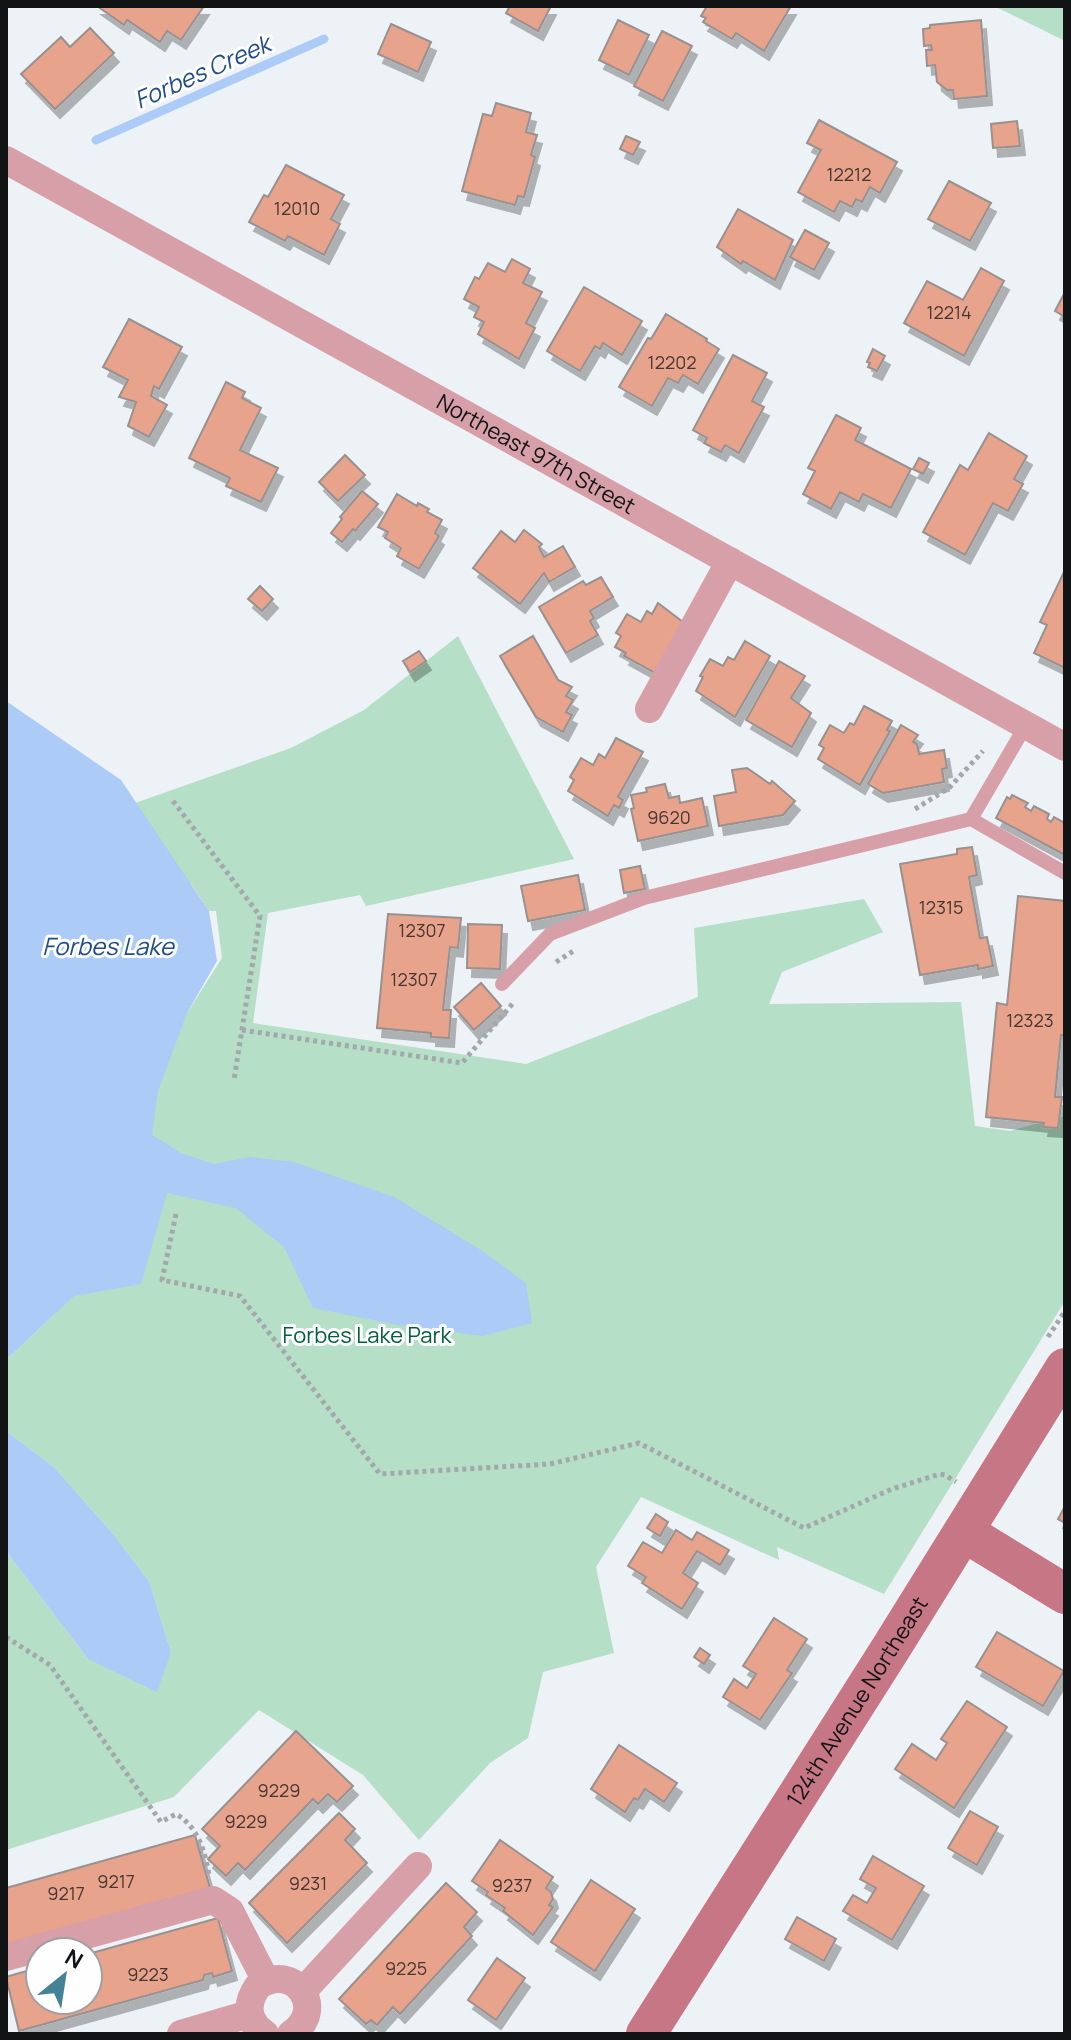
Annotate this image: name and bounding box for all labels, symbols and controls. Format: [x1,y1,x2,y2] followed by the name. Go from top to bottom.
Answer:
[129,25,278,116] water label: Forbes Creek
[827,162,871,186] house number: 12212
[274,196,320,220] house number: 12010
[926,300,972,324] house number: 12214
[648,350,696,374] house number: 12202
[431,387,641,521] street label: Northeast 97th Street
[647,805,691,829] house number: 9620
[919,895,963,919] house number: 12315
[398,918,446,942] house number: 12307
[42,929,176,962] water label: Forbes Lake
[390,967,438,991] house number: 12307
[1006,1008,1054,1032] house number: 12323
[283,1320,452,1350] park label: Forbes Lake Park
[779,1590,935,1812] street label: 124th Avenue Northeast
[258,1778,300,1802] house number: 9229
[225,1809,267,1833] house number: 9229
[97,1869,135,1893] house number: 9217
[289,1871,327,1895] house number: 9231
[492,1873,532,1897] house number: 9237
[47,1881,85,1905] house number: 9217
[24,1936,104,2016] north arrow
[60,1942,88,1976] text: N
[385,1956,427,1980] house number: 9225
[127,1962,169,1986] house number: 9223

